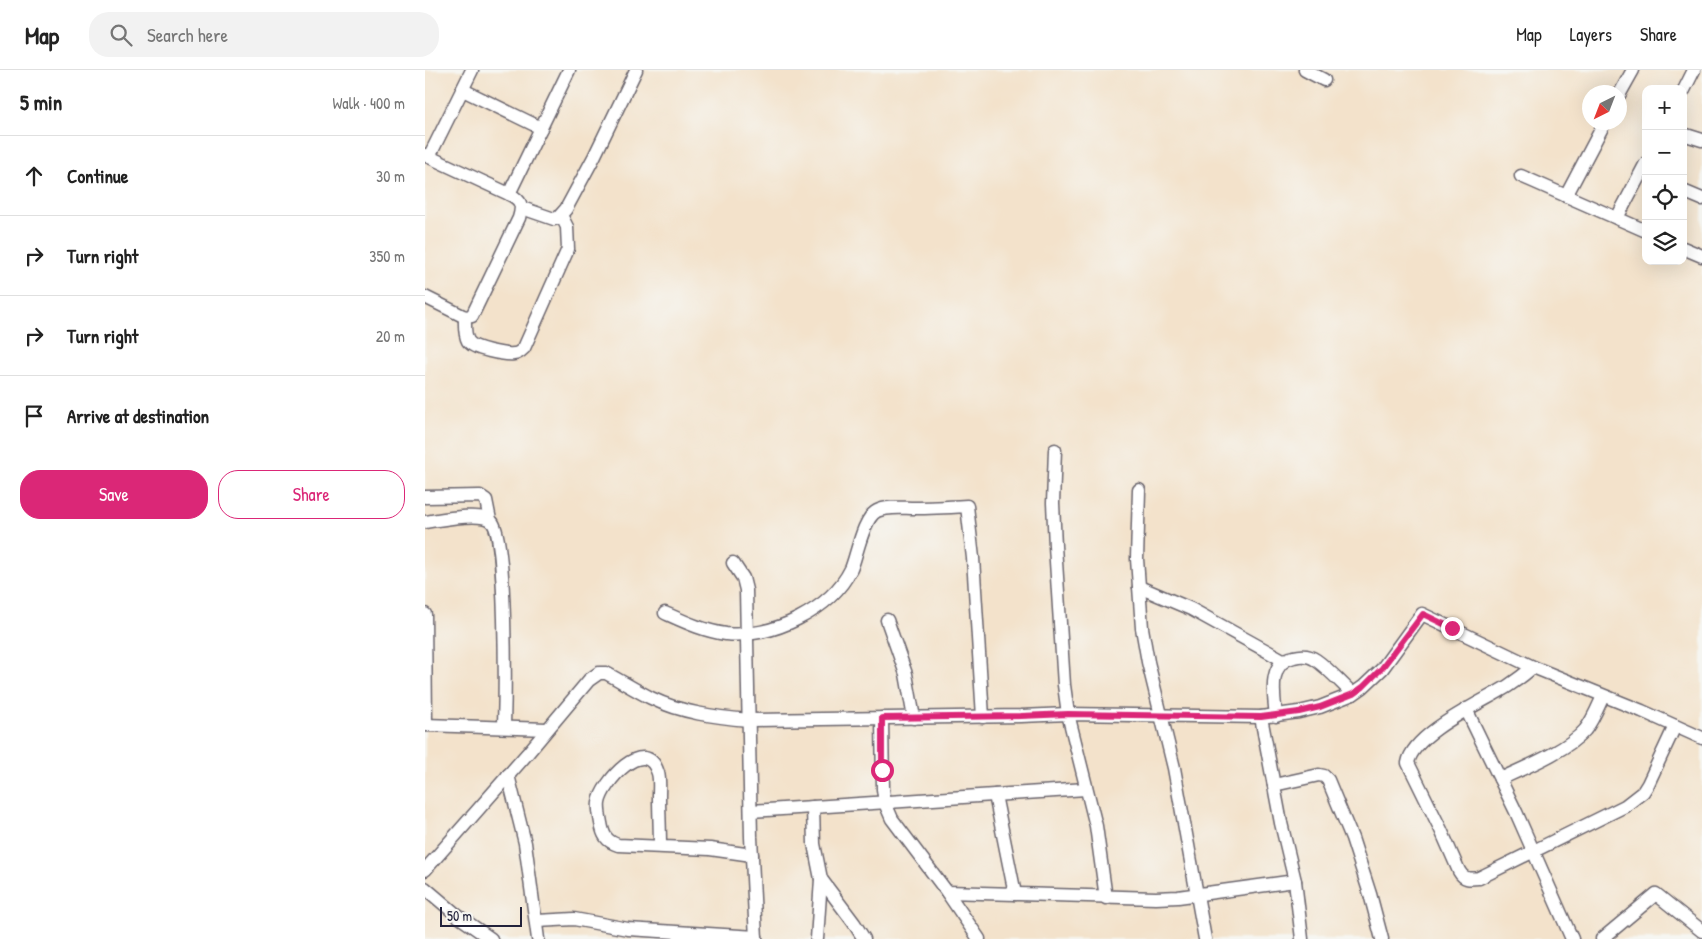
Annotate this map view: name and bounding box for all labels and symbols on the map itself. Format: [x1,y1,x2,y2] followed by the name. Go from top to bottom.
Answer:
[1582,85,1627,130] north arrow
[1441,617,1464,640] route end
[871,759,894,782] route start
[440,904,523,927] scale bar

